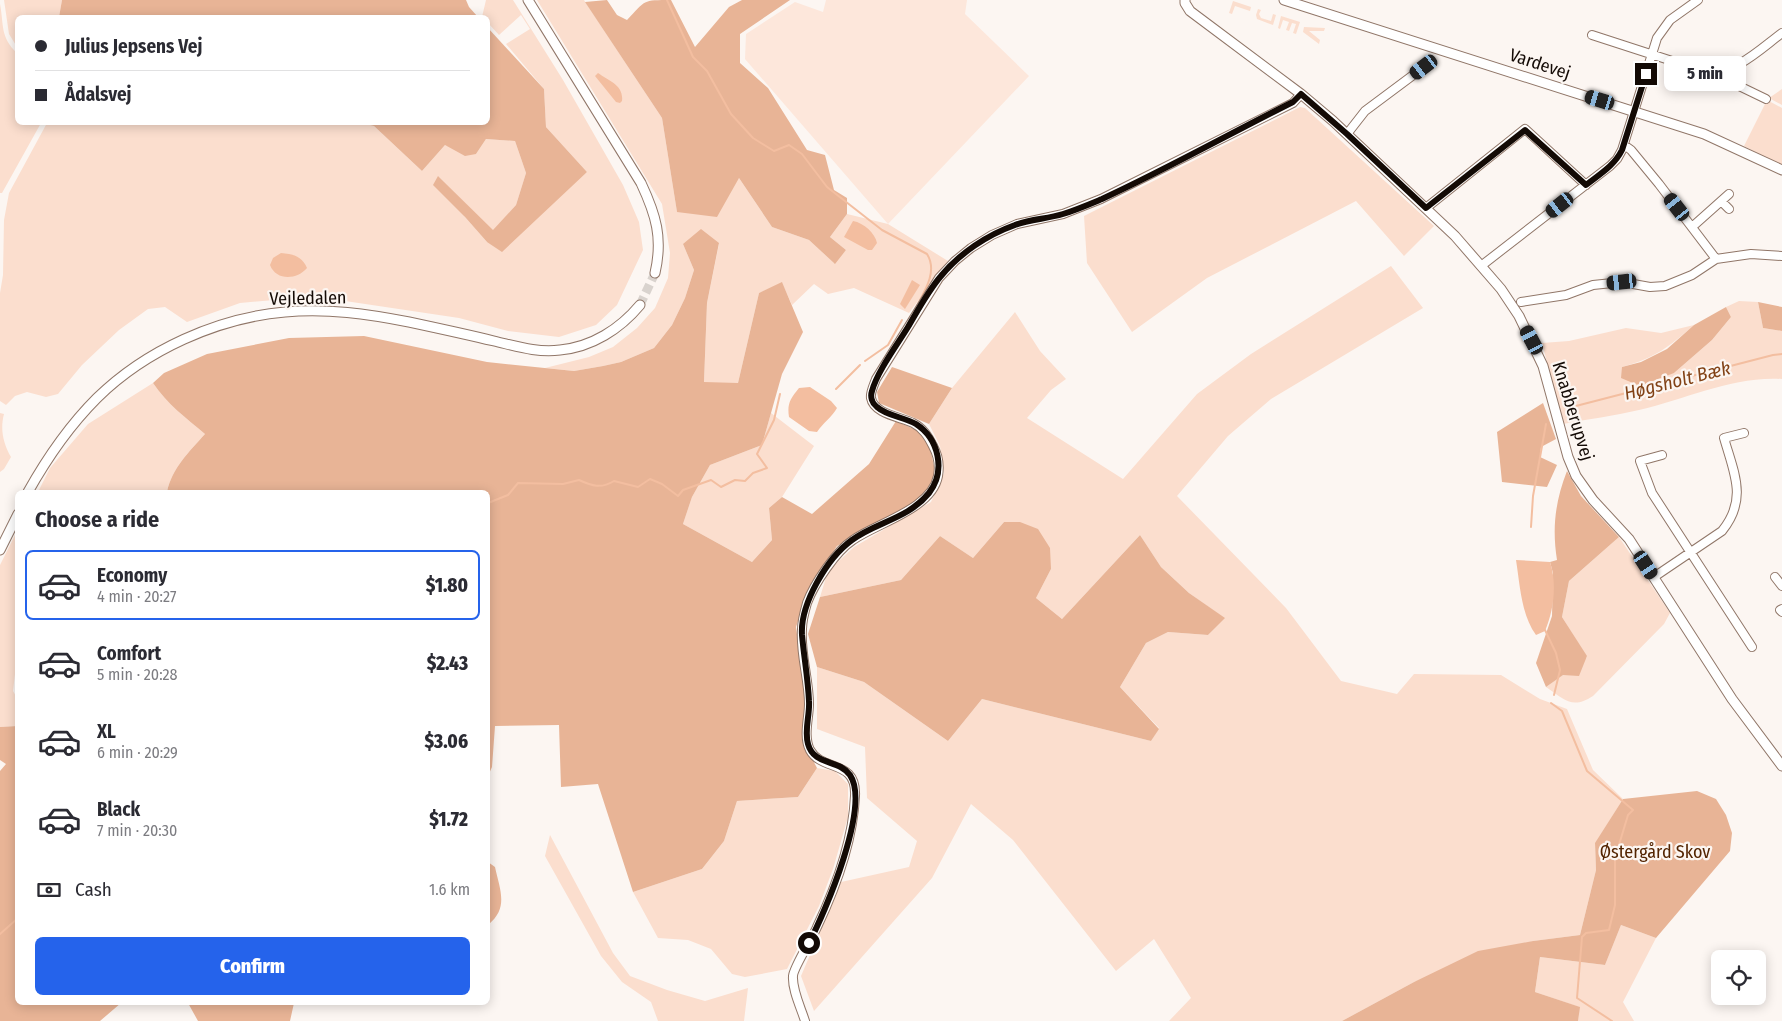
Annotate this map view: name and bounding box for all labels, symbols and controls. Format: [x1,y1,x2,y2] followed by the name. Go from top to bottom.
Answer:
[65,35,202,58] text: Julius Jepsens Vej
[1507,44,1573,84] street label: Vardevej
[1407,52,1440,82] car
[1664,56,1746,92] callout: 5 min
[1635,63,1657,85] route end
[1687,64,1723,83] text: 5 min
[65,83,132,106] text: Ådalsvej
[1583,88,1616,112] car
[1543,190,1576,220] car
[1661,191,1692,223] car
[1606,273,1637,291] car
[269,286,347,310] street label: Vejledalen
[1518,323,1545,357] car
[1622,356,1733,405] water label: Høgsholt Bæk
[1548,359,1598,463] street label: Knabberupvej
[35,506,159,533] text: Choose a ride
[1631,548,1660,582] car
[37,563,82,608] icon: car
[97,564,167,587] text: Economy
[426,574,468,597] text: $1.80
[97,587,176,606] text: 4 min · 20:27
[37,641,82,686] icon: car
[97,642,161,665] text: Comfort
[427,652,468,675] text: $2.43
[97,665,178,684] text: 5 min · 20:28
[37,719,82,764] icon: car
[97,720,116,743] text: XL
[425,730,468,753] text: $3.06
[97,743,178,762] text: 6 min · 20:29
[37,797,82,842] icon: car
[97,798,140,821] text: Black
[429,808,468,831] text: $1.72
[97,821,177,840] text: 7 min · 20:30
[1600,841,1710,863] park label: Østergård Skov
[35,876,63,904] icon: cash
[75,878,112,901] text: Cash
[429,880,470,899] text: 1.6 km
[798,932,820,954] route start
[35,937,470,995] button: Confirm
[1711,950,1766,1005] map controls
[1711,950,1766,1005] button: locate

